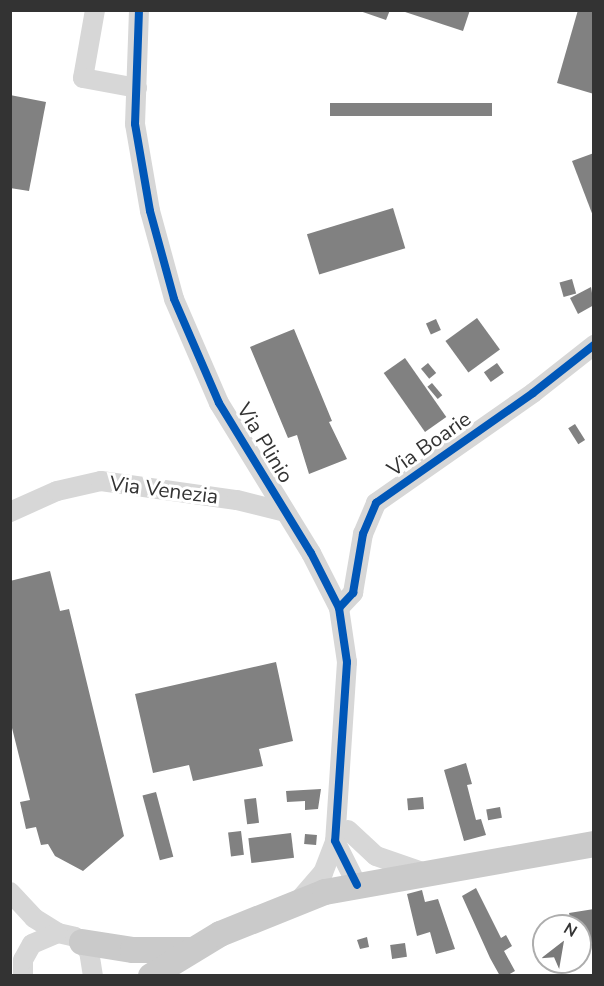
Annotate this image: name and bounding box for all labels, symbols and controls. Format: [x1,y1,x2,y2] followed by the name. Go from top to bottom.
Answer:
[231,398,299,488] street label: Via Plinio
[382,406,476,482] street label: Via Boarie
[108,471,220,509] street label: Via Venezia
[532,914,592,974] north arrow
[559,918,581,943] text: N

